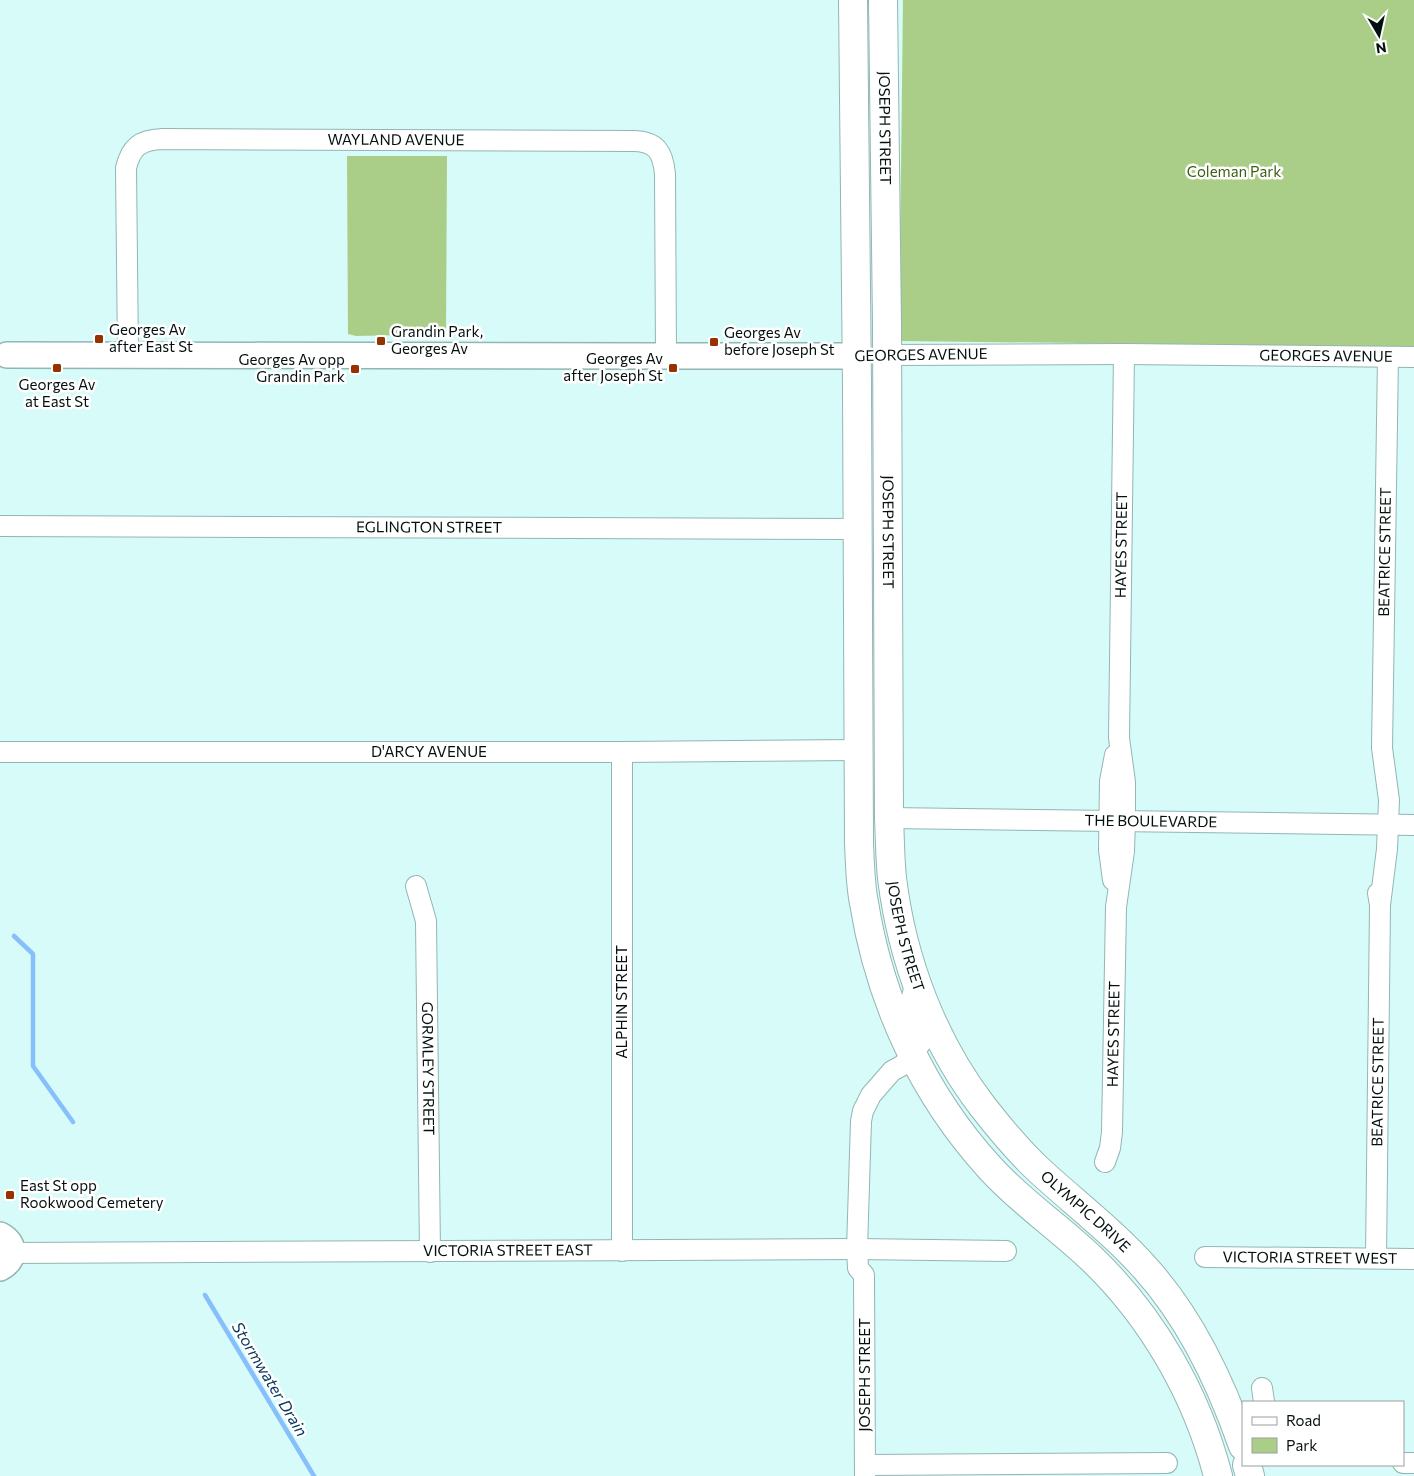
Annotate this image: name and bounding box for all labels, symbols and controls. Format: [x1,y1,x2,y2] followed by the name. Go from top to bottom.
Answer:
[1354,10,1404,60] north arrow
[1375,39,1388,58] text: N
[876,71,895,185] street label: JOSEPH STREET
[327,130,464,148] street label: WAYLAND AVENUE
[1187,162,1281,180] park label: Coleman Park
[109,320,193,355] place label: Georges Av after East St
[391,322,483,357] place label: Grandin Park, Georges Av
[724,323,835,358] place label: Georges Av before Joseph St
[93,333,105,345] marker: Georges Av after East St
[375,335,387,347] marker: Grandin Park, Georges Av
[708,336,720,348] marker: Georges Av before Joseph St
[854,344,988,364] street label: GEORGES AVENUE
[1259,345,1393,365] street label: GEORGES AVENUE
[563,349,663,384] place label: Georges Av after Joseph St
[238,350,345,385] place label: Georges Av opp Grandin Park
[51,362,63,374] marker: Georges Av at East St
[667,362,679,374] marker: Georges Av after Joseph St
[349,363,361,375] marker: Georges Av opp Grandin Park
[19,375,96,410] place label: Georges Av at East St
[880,475,898,589] street label: JOSEPH STREET
[1374,487,1394,617] street label: BEATRICE STREET
[1111,491,1130,598] street label: HAYES STREET
[356,517,502,536] street label: EGLINGTON STREET
[371,742,487,760] street label: D'ARCY AVENUE
[1085,811,1218,830] street label: THE BOULEVARDE
[884,880,929,994] street label: JOSEPH STREET
[612,945,630,1059] street label: ALPHIN STREET
[1103,980,1123,1087] street label: HAYES STREET
[419,1002,439,1136] street label: GORMLEY STREET
[1367,1017,1387,1147] street label: BEATRICE STREET
[1037,1166,1135,1255] street label: OLYMPIC DRIVE
[20,1176,164,1211] place label: East St opp Rookwood Cemetery
[4,1189,16,1201] marker: East St opp Rookwood Cemetery
[423,1240,593,1259] street label: VICTORIA STREET EAST
[1223,1247,1398,1267] street label: VICTORIA STREET WEST
[229,1318,312,1439] water label: Stormwater Drain
[855,1318,873,1432] street label: JOSEPH STREET
[1242,1401,1404,1466] legend
[1286,1411,1321,1429] text: Road
[1286,1436,1317,1454] text: Park

